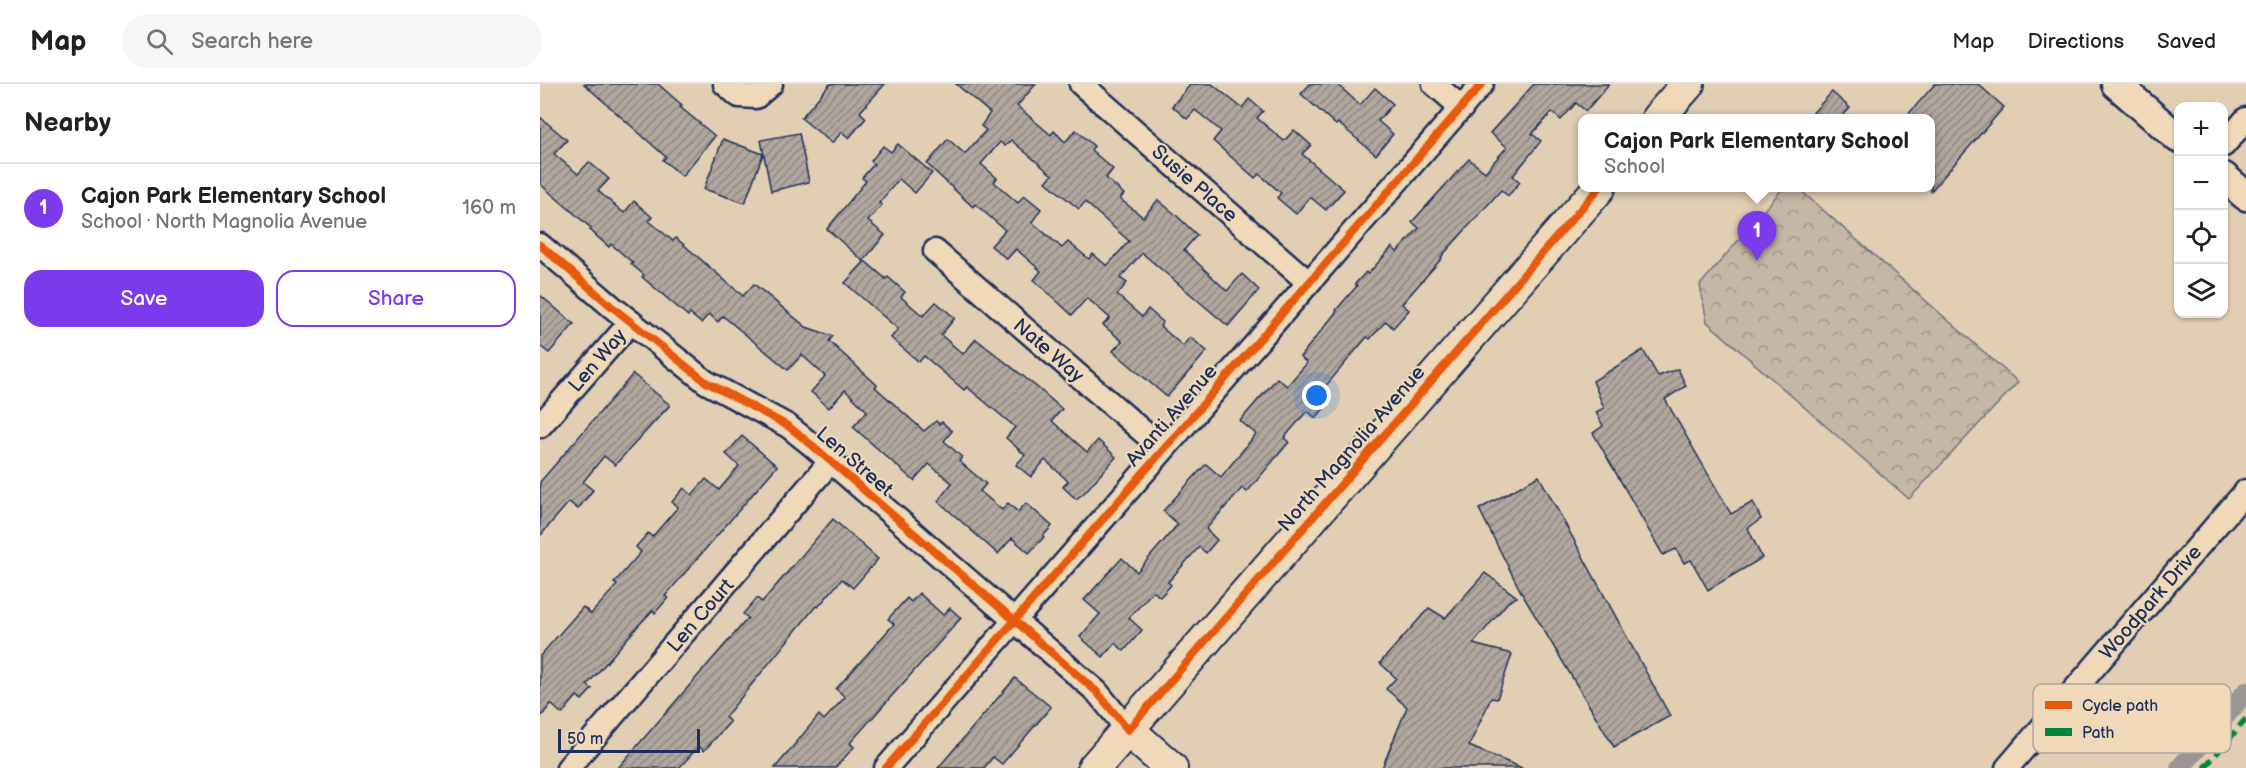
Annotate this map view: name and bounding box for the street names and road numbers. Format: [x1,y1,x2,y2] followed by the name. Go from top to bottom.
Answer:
[1147,140,1242,228] street label: Susie Place
[1008,314,1089,388] street label: Nate Way
[564,324,632,397] street label: Len Way
[1121,360,1223,471] street label: Avanti Avenue
[1273,361,1431,537] street label: North Magnolia Avenue
[811,422,898,502] street label: Len Street
[2095,540,2207,665] street label: Woodpark Drive
[662,574,739,657] street label: Len Court

